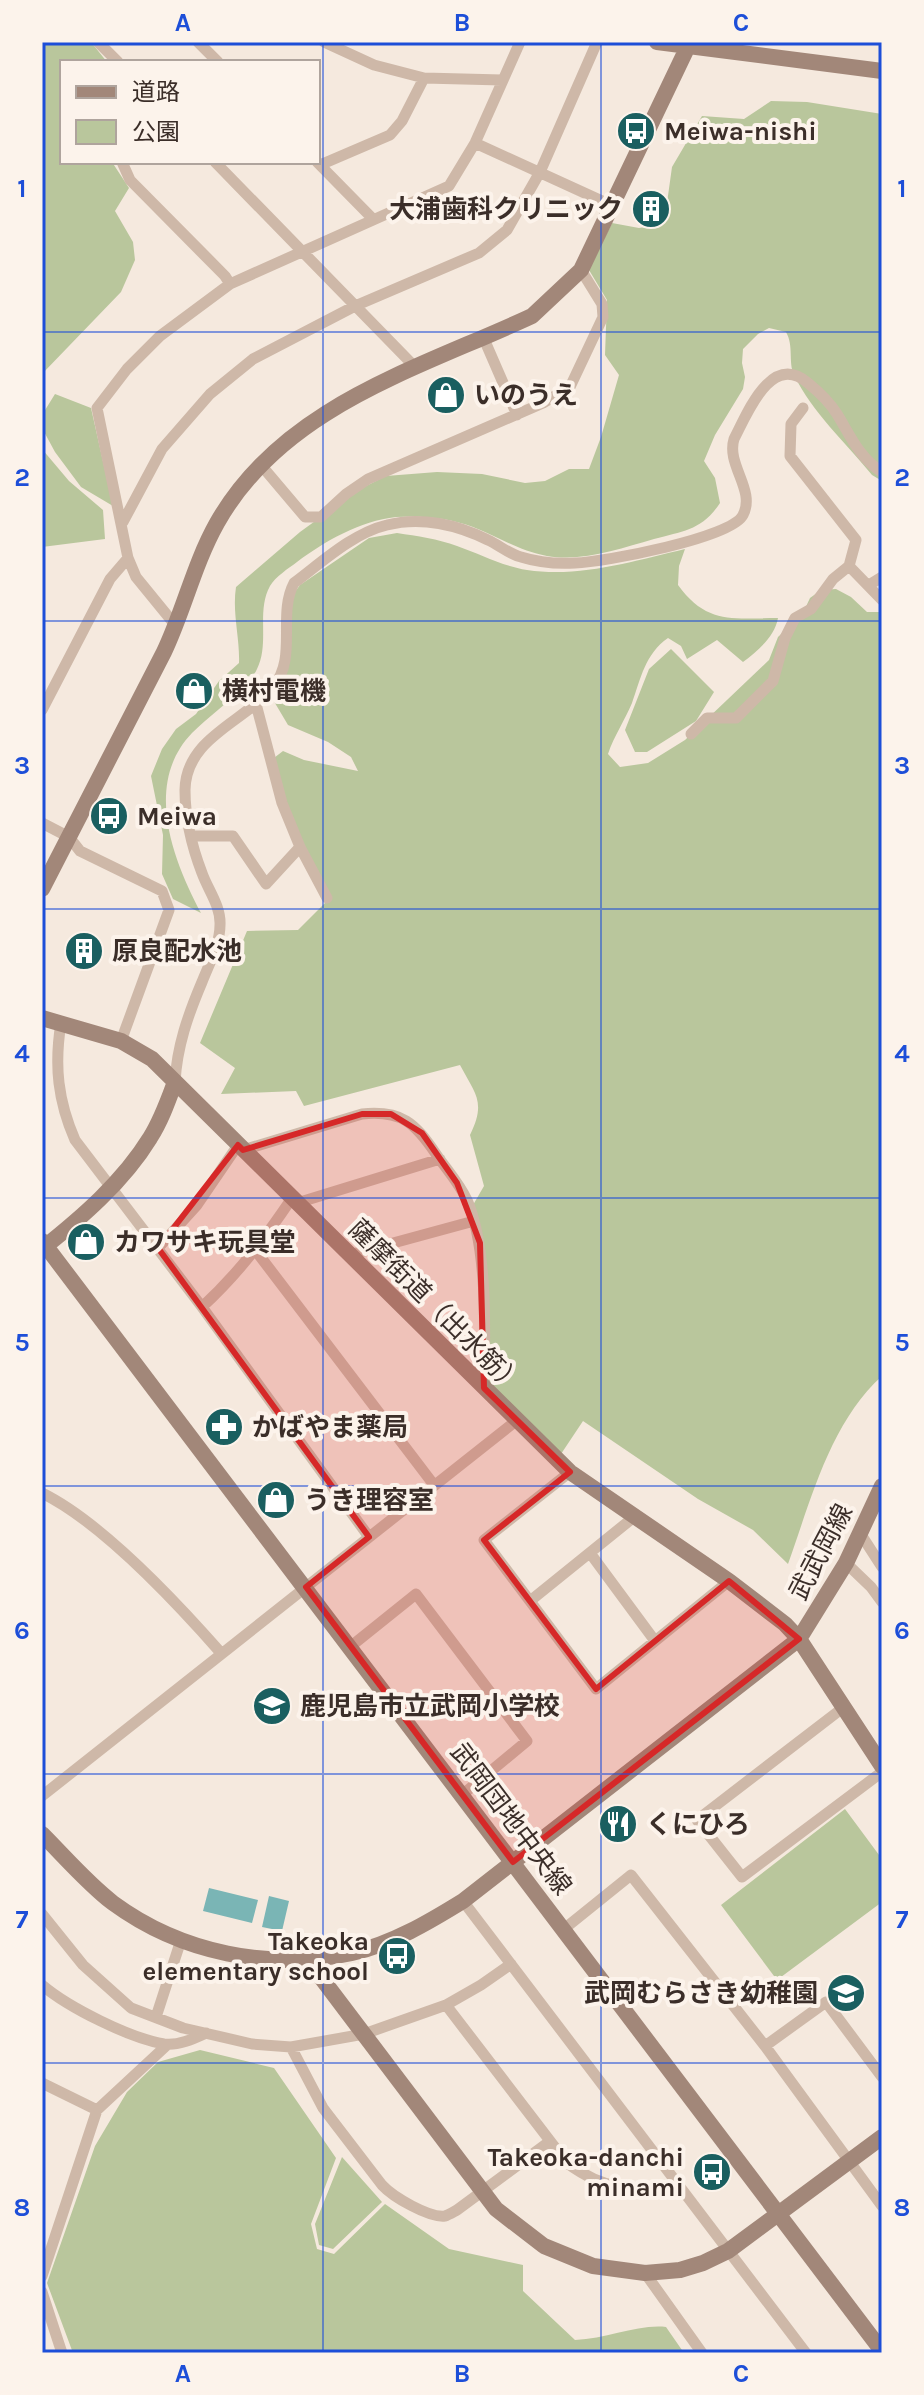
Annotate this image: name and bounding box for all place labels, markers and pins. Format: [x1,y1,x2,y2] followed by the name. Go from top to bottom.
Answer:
[615,110,657,152] bus stop icon: Meiwa-nishi
[664,116,817,147] place label: Meiwa-nishi
[630,188,672,230] building icon: 大浦歯科クリニック
[389,194,623,225] place label: 大浦歯科クリニック
[425,374,467,416] shop icon: いのうえ
[474,380,578,411] place label: いのうえ
[173,670,215,712] shop icon: 横村電機
[222,676,326,707] place label: 横村電機
[88,795,130,837] bus stop icon: Meiwa
[137,801,217,832] place label: Meiwa
[63,930,105,972] building icon: 原良配水池
[112,936,242,967] place label: 原良配水池
[65,1221,107,1263] shop icon: カワサキ玩具堂
[114,1227,296,1258] place label: カワサキ玩具堂
[203,1406,245,1448] pharmacy icon: かばやま薬局
[252,1412,408,1443] place label: かばやま薬局
[255,1479,297,1521] shop icon: うき理容室
[304,1485,434,1516] place label: うき理容室
[251,1685,293,1727] school or university icon: 鹿児島市立武岡小学校
[300,1691,560,1722] place label: 鹿児島市立武岡小学校
[597,1803,639,1845] restaurant icon: くにひろ
[646,1809,750,1840] place label: くにひろ
[143,1926,369,1987] place label: Takeoka elementary school
[376,1935,418,1977] bus stop icon: Takeoka elementary school
[825,1972,867,2014] school or university icon: 武岡むらさき幼稚園
[584,1978,818,2009] place label: 武岡むらさき幼稚園
[487,2142,684,2203] place label: Takeoka-danchi minami
[691,2151,733,2193] bus stop icon: Takeoka-danchi minami

